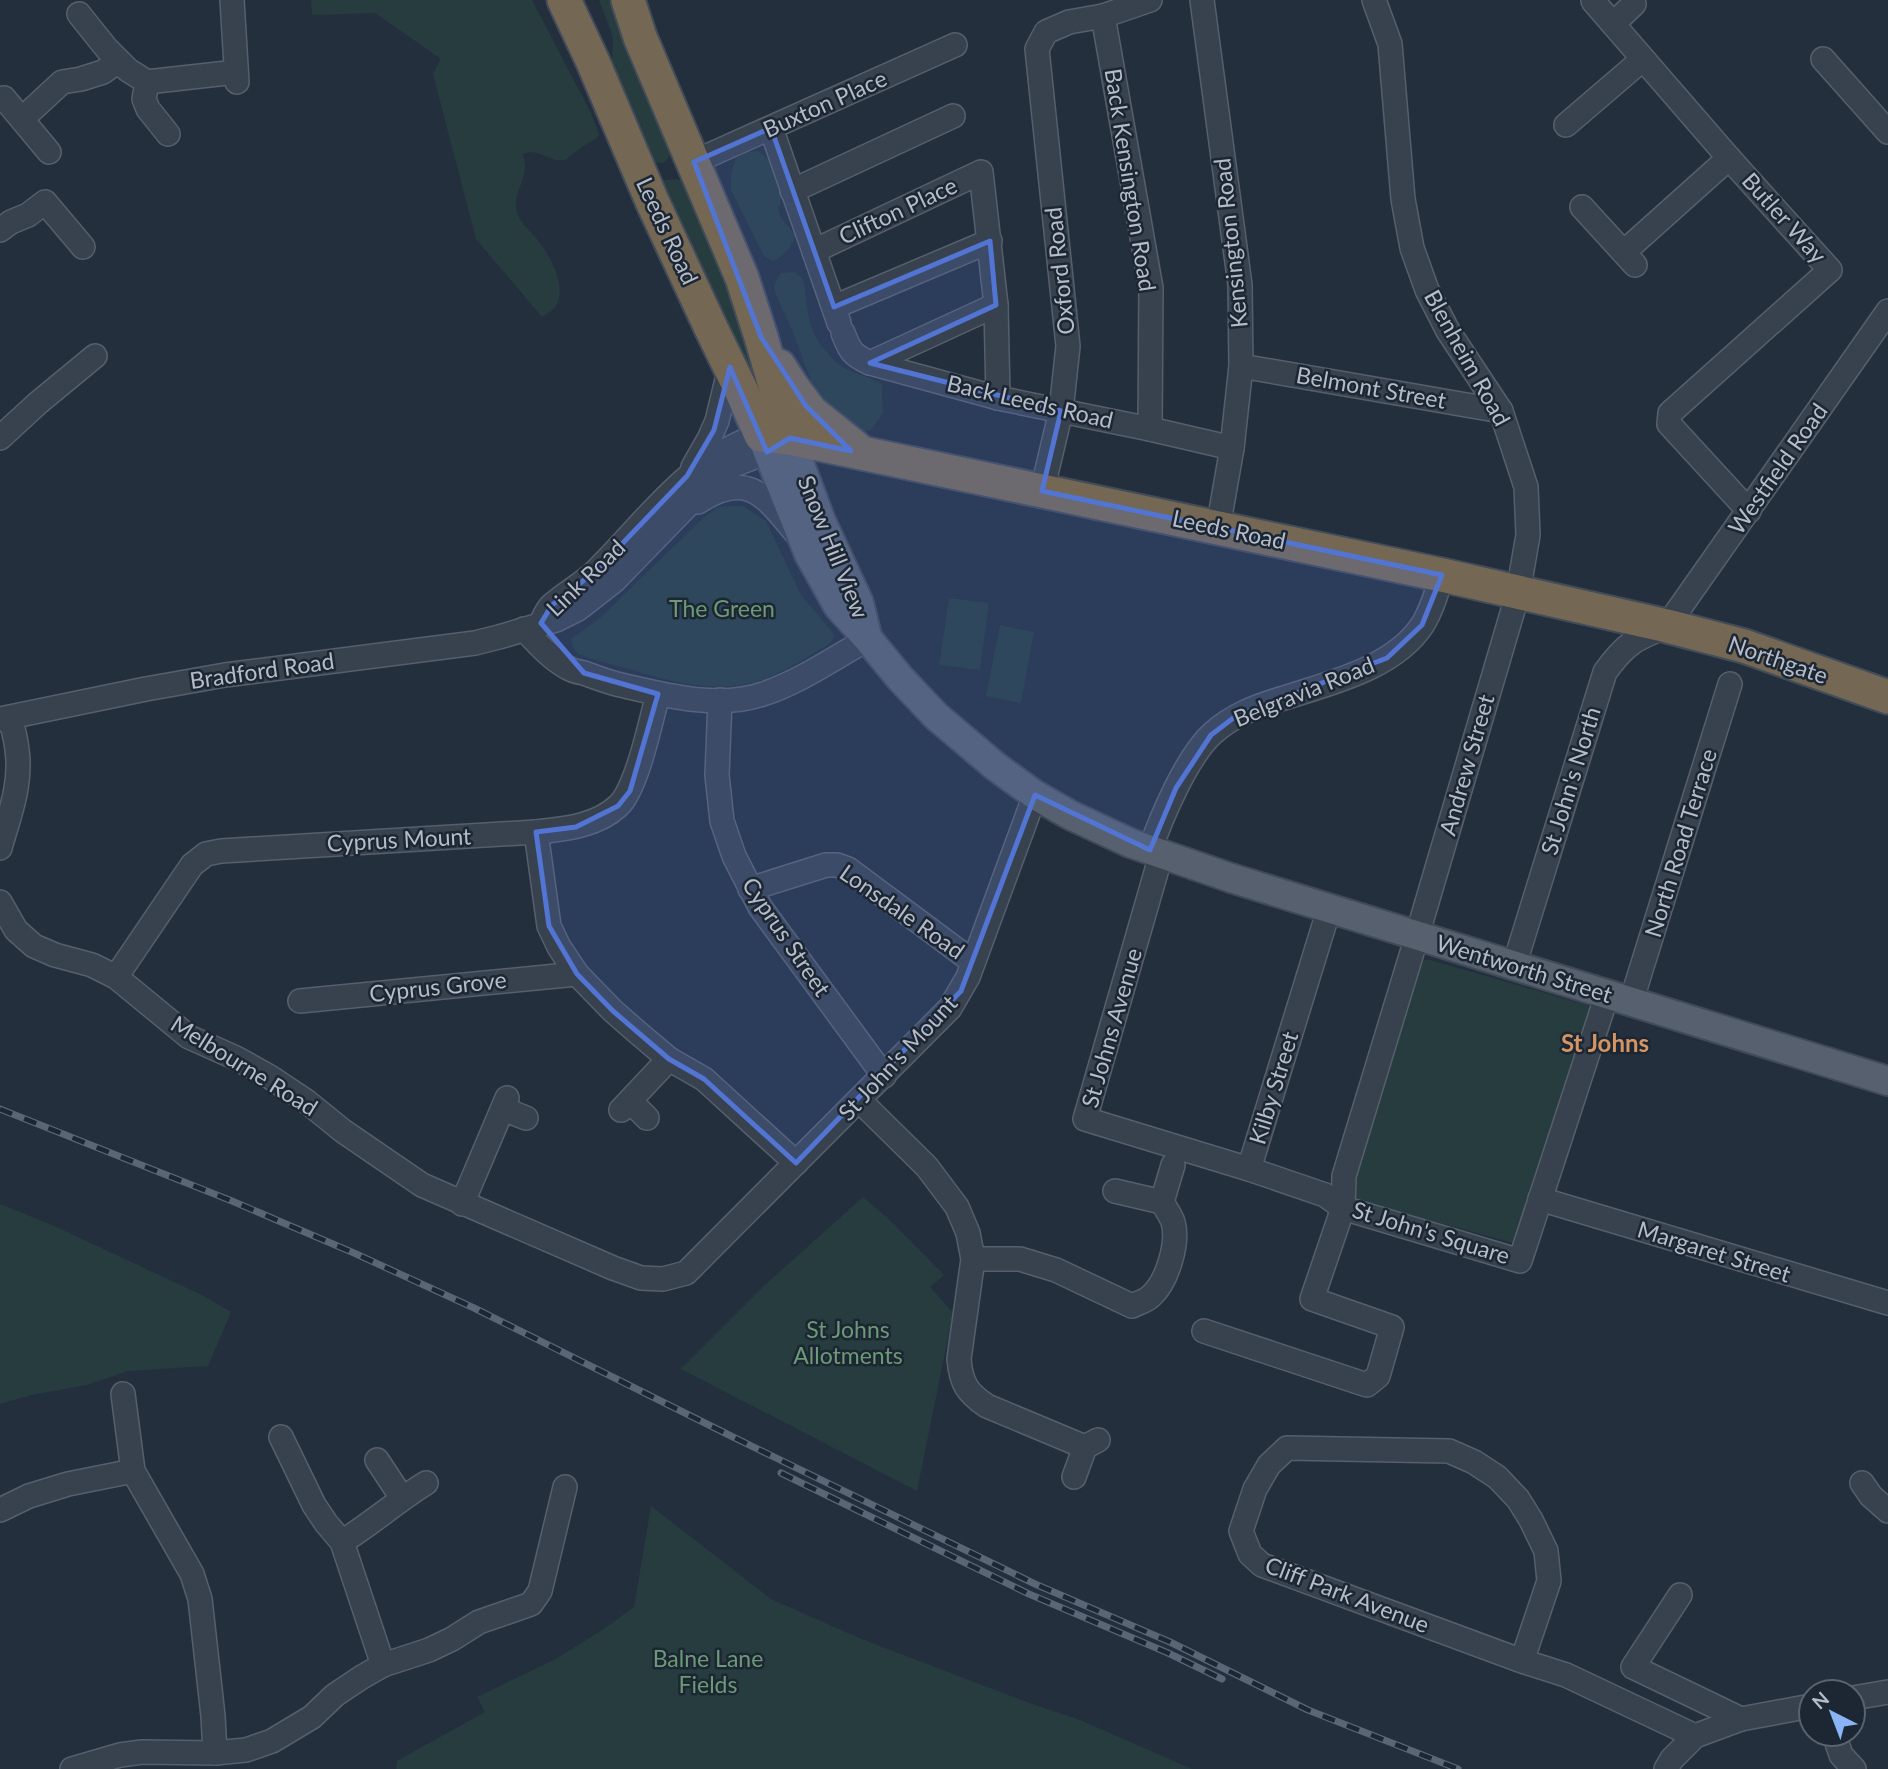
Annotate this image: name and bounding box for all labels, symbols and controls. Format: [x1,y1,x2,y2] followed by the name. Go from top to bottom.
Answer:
[758,63,891,143] street label: Buxton Place
[1100,66,1162,293] street label: Back Kensington Road
[1207,157,1253,329] street label: Kensington Road
[1737,166,1833,269] street label: Butler Way
[834,171,961,250] street label: Clifton Place
[631,173,705,289] street label: Leeds Road
[1038,206,1080,336] street label: Oxford Road
[1419,285,1517,431] street label: Blenheim Road
[1294,360,1449,414] street label: Belmont Street
[944,368,1116,434] street label: Back Leeds Road
[1722,398,1833,539] street label: Westfield Road
[793,471,875,622] street label: Snow Hill View
[1170,503,1288,555] street label: Leeds Road
[540,533,631,622] street label: Link Road
[669,594,775,622] park label: The Green
[1725,629,1832,689] street label: Northgate
[188,646,336,694] street label: Bradford Road
[1229,650,1378,732] street label: Belgravia Road
[1433,690,1500,838] street label: Andrew Street
[1534,703,1606,858] street label: St John's North
[1638,745,1722,940] street label: North Road Terrace
[326,821,473,857] street label: Cyprus Mount
[835,858,970,964] street label: Lonsdale Road
[737,872,837,1002] street label: Cyprus Street
[1433,928,1616,1008] street label: Wentworth Street
[1075,945,1147,1111] street label: St Johns Avenue
[368,965,508,1007] street label: Cyprus Grove
[832,988,963,1126] street label: St John's Mount
[166,1009,323,1121] street label: Melbourne Road
[1243,1027,1304,1148] street label: Kilby Street
[1561,1028,1649,1057] district label: St Johns
[1349,1195,1513,1269] street label: St John's Square
[1634,1214,1795,1288] street label: Margaret Street
[793,1315,903,1369] park label: St Johns Allotments
[1261,1550,1433,1638] street label: Cliff Park Avenue
[653,1644,763,1698] park label: Balne Lane Fields
[1797,1678,1867,1748] north arrow
[1807,1687,1833,1713] text: N

